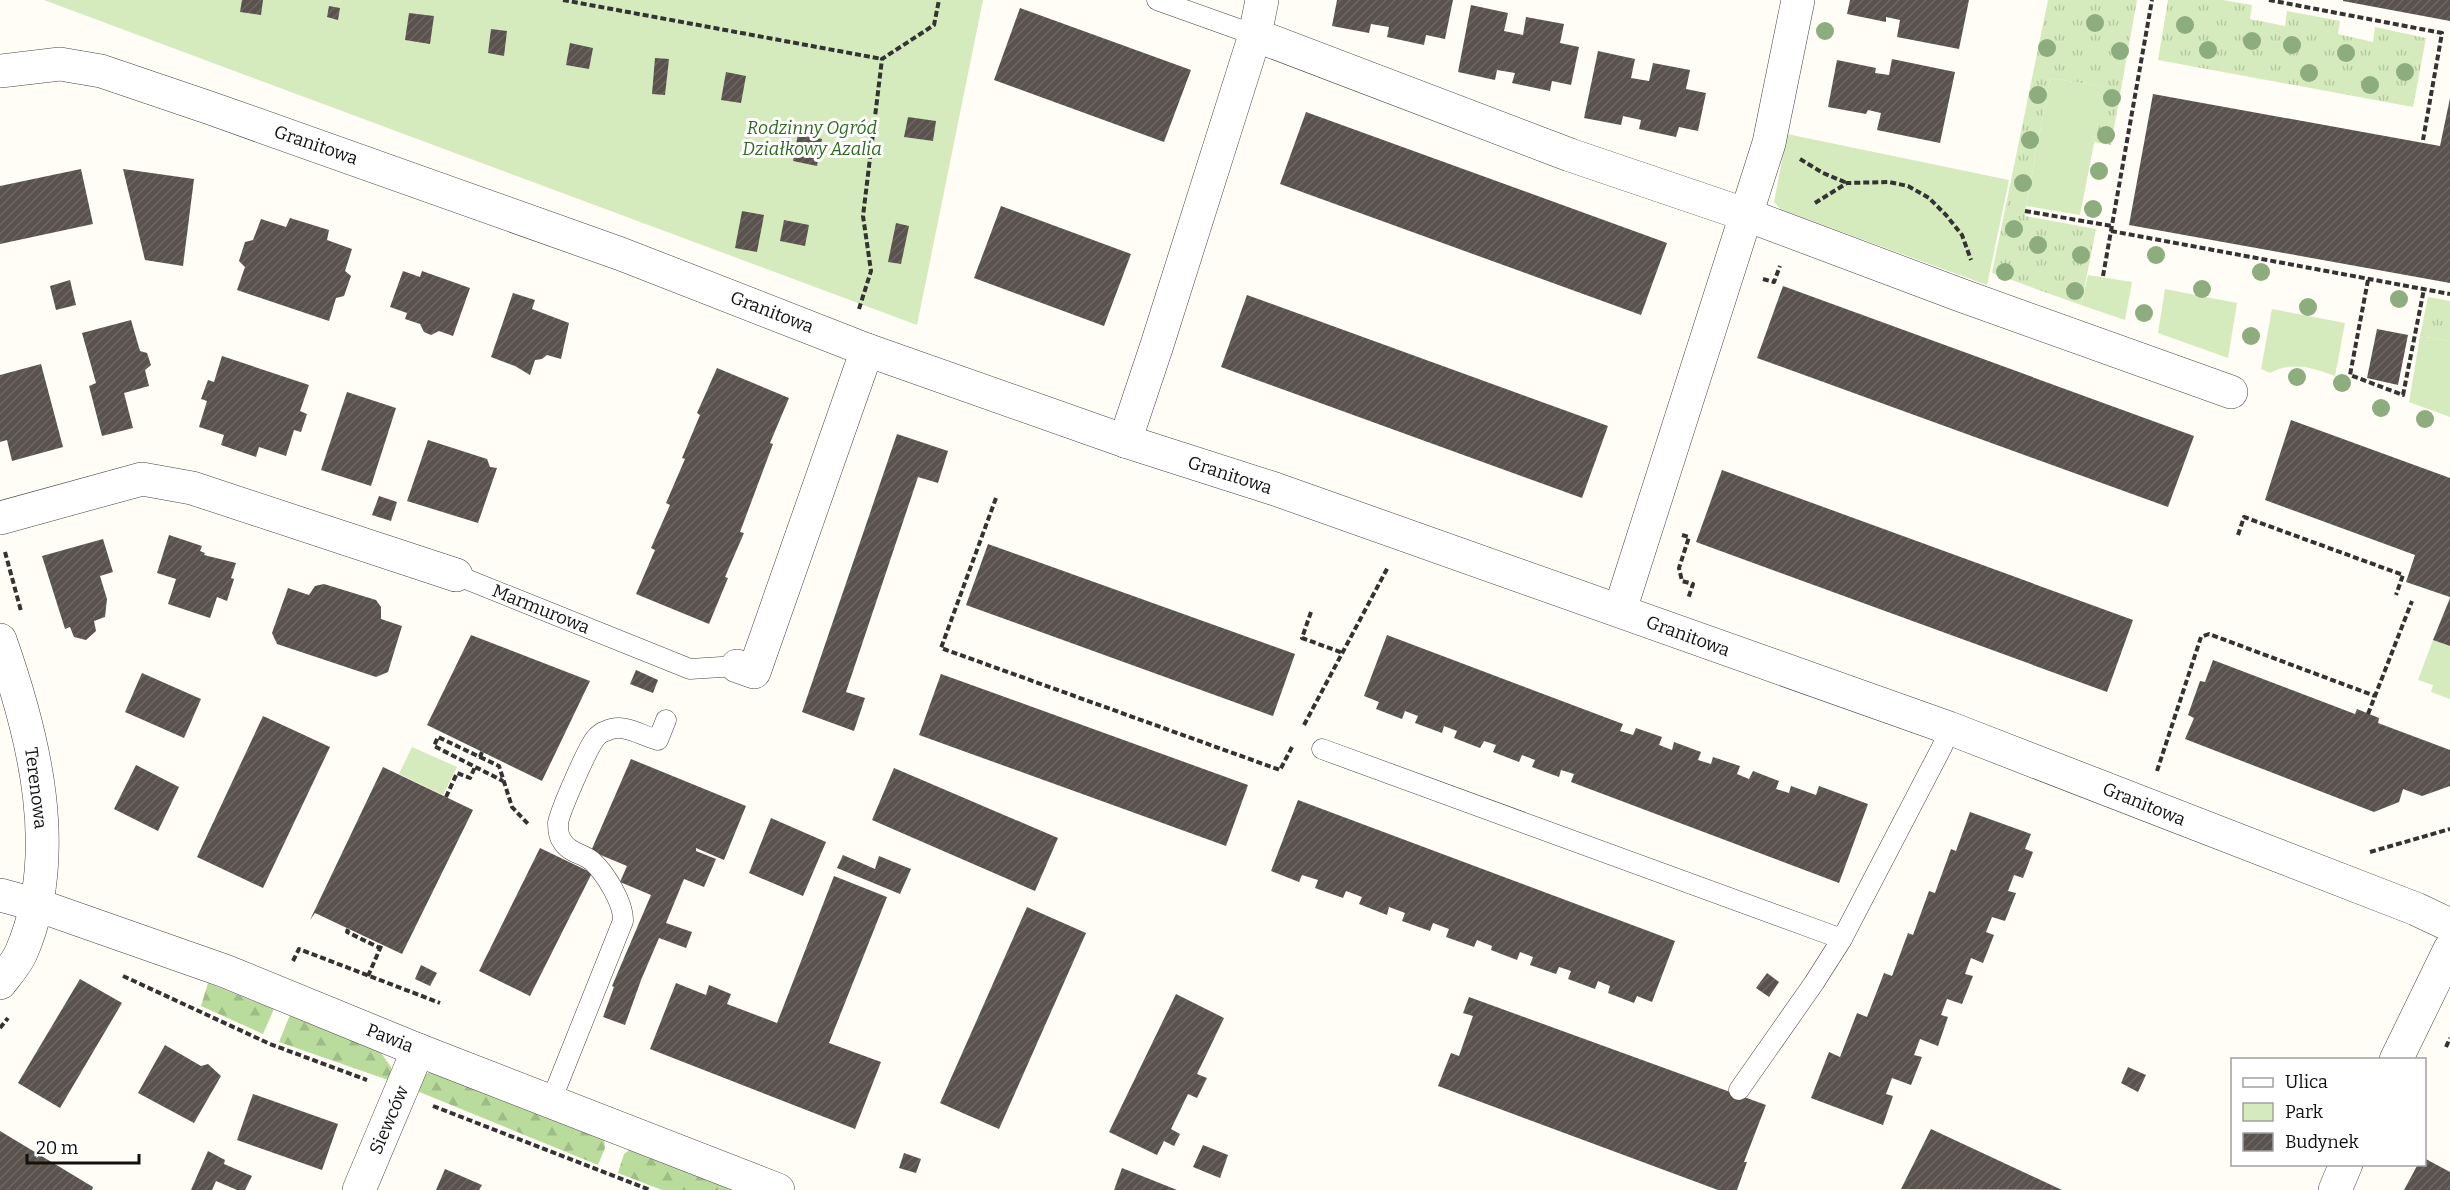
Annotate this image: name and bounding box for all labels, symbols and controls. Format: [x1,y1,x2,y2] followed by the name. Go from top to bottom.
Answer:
[742,117,882,160] park label: Rodzinny Ogród Działkowy Azalia
[271,120,361,170] street label: Granitowa
[727,286,817,338] street label: Granitowa
[1185,451,1275,499] street label: Granitowa
[489,579,593,639] street label: Marmurowa
[1643,611,1733,661] street label: Granitowa
[20,746,52,830] street label: Terenowa
[2099,777,2189,831] street label: Granitowa
[363,1019,417,1057] street label: Pawia
[2231,1058,2426,1166] legend
[2285,1071,2328,1093] text: Ulica
[365,1082,414,1158] street label: Siewców
[2285,1101,2324,1123] text: Park
[27,1127,140,1165] scale bar
[2285,1131,2360,1153] text: Budynek
[36,1137,78,1159] text: 20 m

